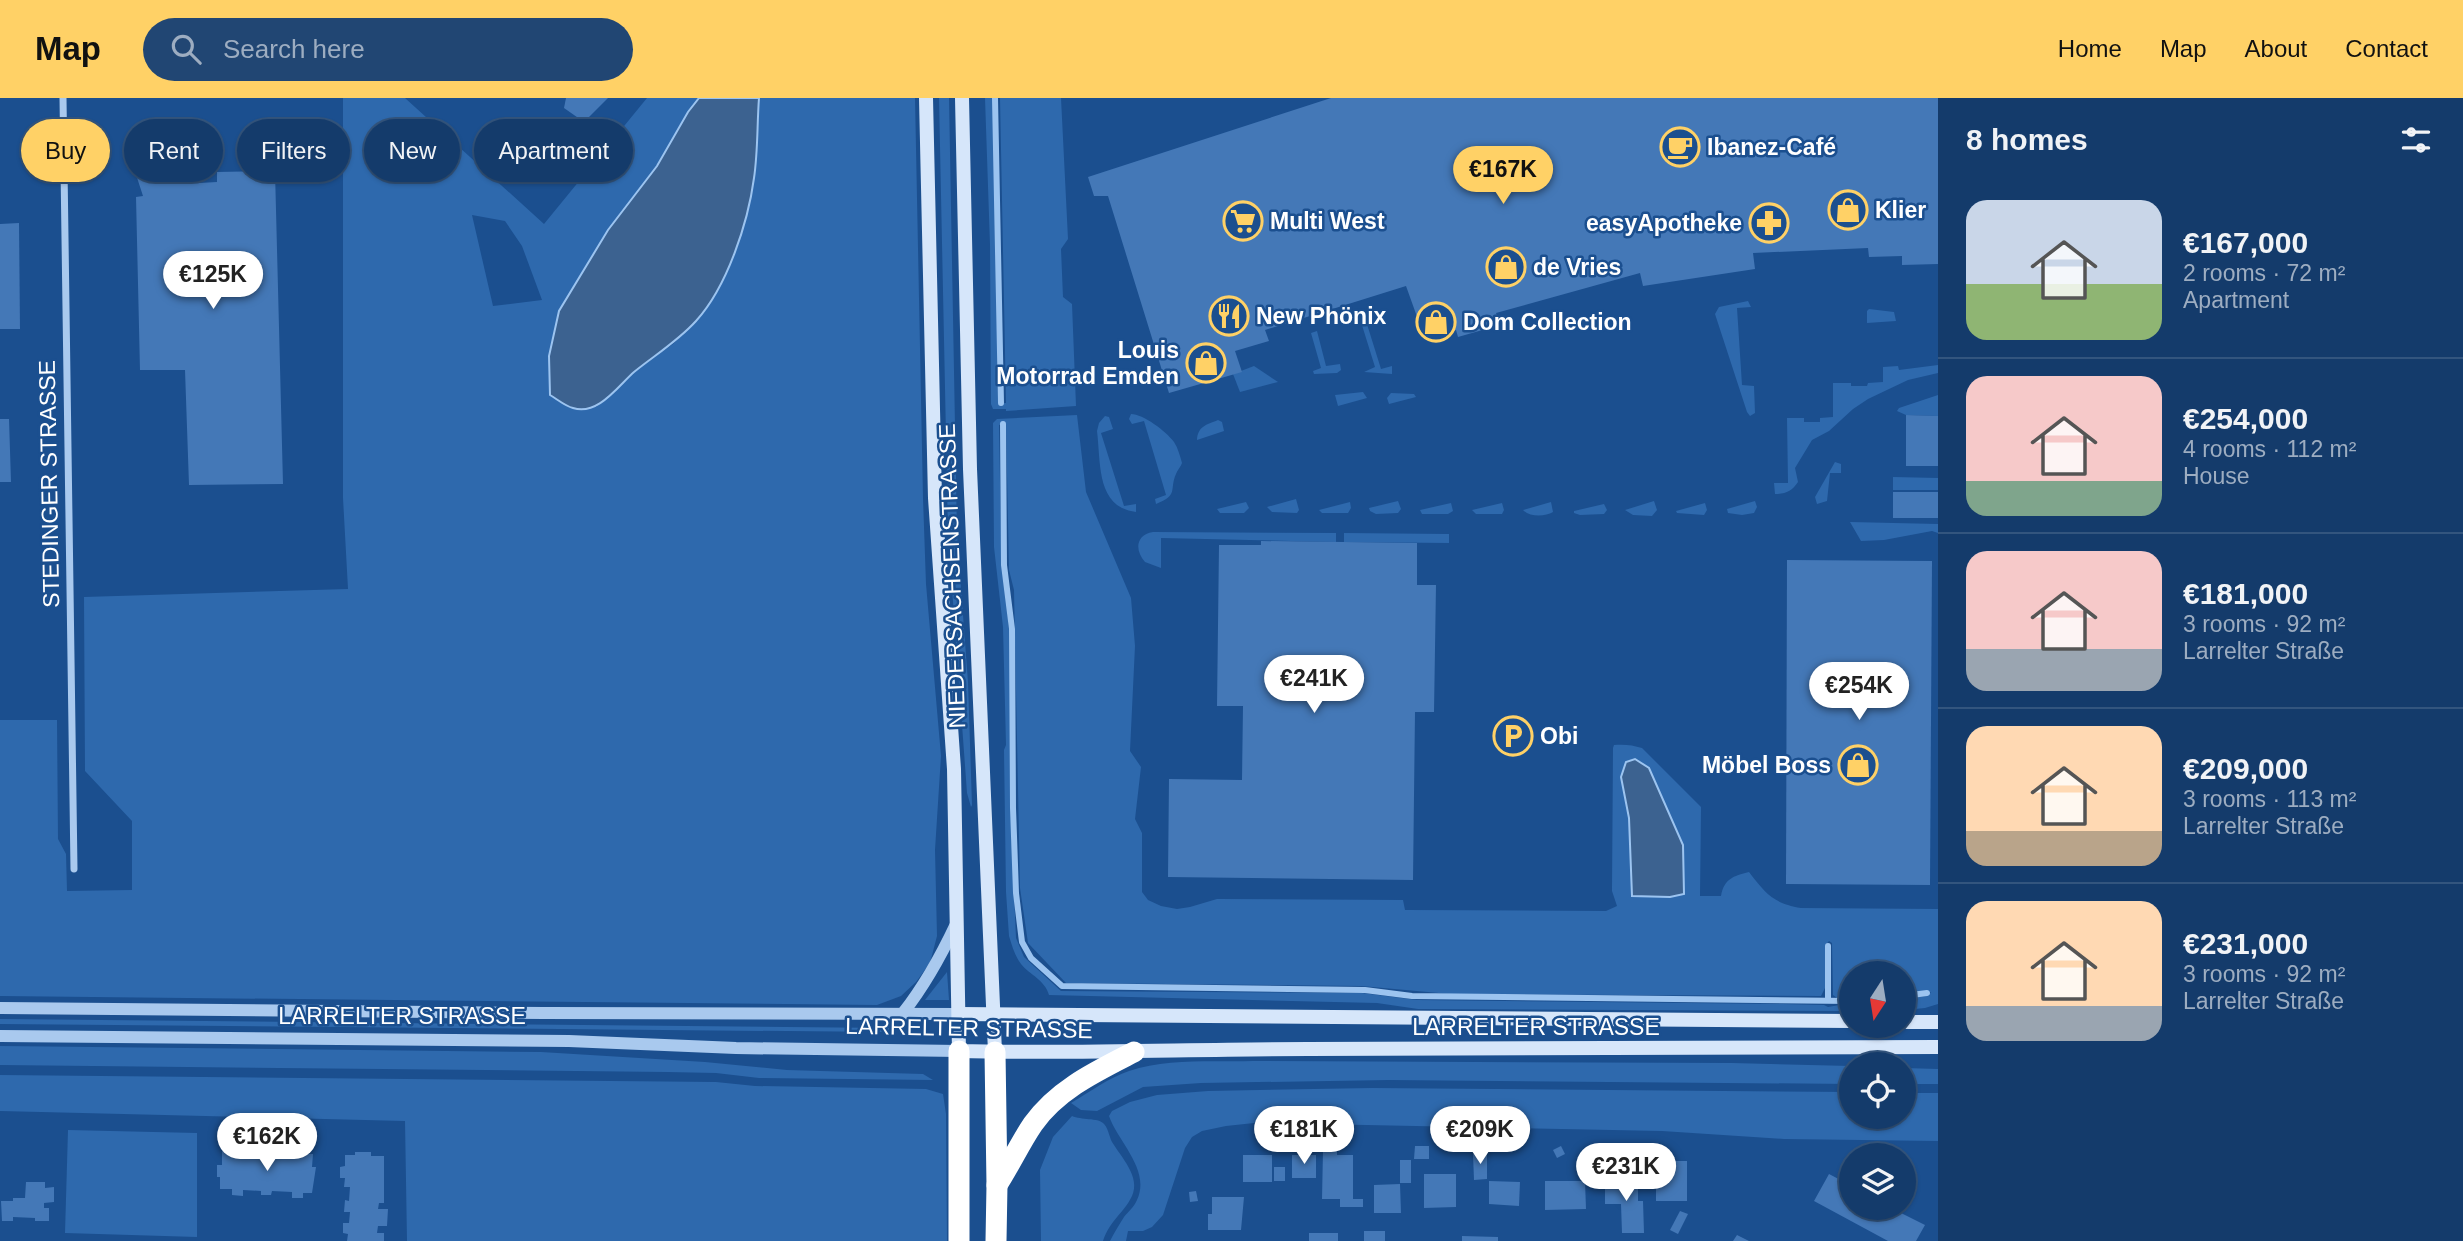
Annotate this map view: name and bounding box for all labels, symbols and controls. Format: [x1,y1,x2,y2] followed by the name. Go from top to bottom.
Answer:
[143,18,633,81] search box
[35,30,101,67] text: Map
[167,30,205,68] icon: search
[223,34,365,64] text: Search here
[2058,35,2122,62] text: Home
[2160,35,2207,62] text: Map
[2245,35,2307,62] text: About
[2345,35,2428,62] text: Contact
[21,119,110,182] chip: Buy
[124,119,223,182] chip: Rent
[237,119,350,182] chip: Filters
[364,119,460,182] chip: New
[474,119,633,182] chip: Apartment
[2397,121,2435,159] icon: filters
[1966,123,2088,156] text: 8 homes
[1659,126,1701,168] cafe icon: Ibanez-Café
[1707,134,1836,160] place label: Ibanez-Café
[1454,146,1552,206] pin: €167K
[1469,156,1537,182] text: €167K
[1827,189,1869,231] shop icon: Klier
[1875,197,1926,223] place label: Klier
[1222,200,1264,242] supermarket icon: Multi West
[1748,202,1790,244] pharmacy icon: easyApotheke
[1270,208,1385,234] place label: Multi West
[1586,210,1742,236] place label: easyApotheke
[2183,226,2308,259] text: €167,000
[2022,228,2106,312] icon: home
[1485,246,1527,288] shop icon: de Vries
[164,252,262,311] pin: €125K
[1533,254,1621,280] place label: de Vries
[2183,260,2345,286] text: 2 rooms · 72 m²
[179,261,247,287] text: €125K
[2183,287,2289,313] text: Apartment
[1208,295,1250,337] restaurant icon: New Phönix
[1415,301,1457,343] shop icon: Dom Collection
[1256,303,1387,329] place label: New Phönix
[1463,309,1632,335] place label: Dom Collection
[996,337,1179,389] place label: Louis Motorrad Emden
[1185,342,1227,384] shop icon: Louis Motorrad Emden
[34,360,64,608] street label: STEDINGER STRASSE
[2183,402,2308,435] text: €254,000
[2022,404,2106,488] icon: home
[934,423,970,729] street label: NIEDERSACHSENSTRASSE
[2183,436,2356,462] text: 4 rooms · 112 m²
[2183,463,2249,489] text: House
[2183,577,2308,610] text: €181,000
[2022,579,2106,663] icon: home
[2183,611,2345,637] text: 3 rooms · 92 m²
[2183,638,2344,664] text: Larrelter Straße
[1265,656,1363,715] pin: €241K
[1810,662,1908,722] pin: €254K
[1280,665,1348,691] text: €241K
[1825,672,1893,698] text: €254K
[1492,715,1534,757] parking icon: Obi
[1540,723,1578,749] place label: Obi
[1837,744,1879,786] shop icon: Möbel Boss
[1702,752,1831,778] place label: Möbel Boss
[2183,752,2308,785] text: €209,000
[2022,754,2106,838] icon: home
[2183,786,2356,812] text: 3 rooms · 113 m²
[2183,813,2344,839] text: Larrelter Straße
[2183,927,2308,960] text: €231,000
[2022,929,2106,1013] icon: home
[1839,961,1916,1038] north arrow
[1839,961,1916,1220] map controls
[2183,961,2345,987] text: 3 rooms · 92 m²
[2183,988,2344,1014] text: Larrelter Straße
[278,1003,526,1029] street label: LARRELTER STRASSE
[845,1013,1093,1043] street label: LARRELTER STRASSE
[1412,1014,1660,1040] street label: LARRELTER STRASSE
[1839,1052,1916,1129] button: locate
[1255,1107,1353,1166] pin: €181K
[1431,1107,1529,1166] pin: €209K
[218,1114,316,1173] pin: €162K
[1270,1116,1338,1142] text: €181K
[1446,1116,1514,1142] text: €209K
[233,1123,301,1149] text: €162K
[1839,1143,1916,1220] button: layers
[1577,1144,1675,1203] pin: €231K
[1592,1153,1660,1179] text: €231K

